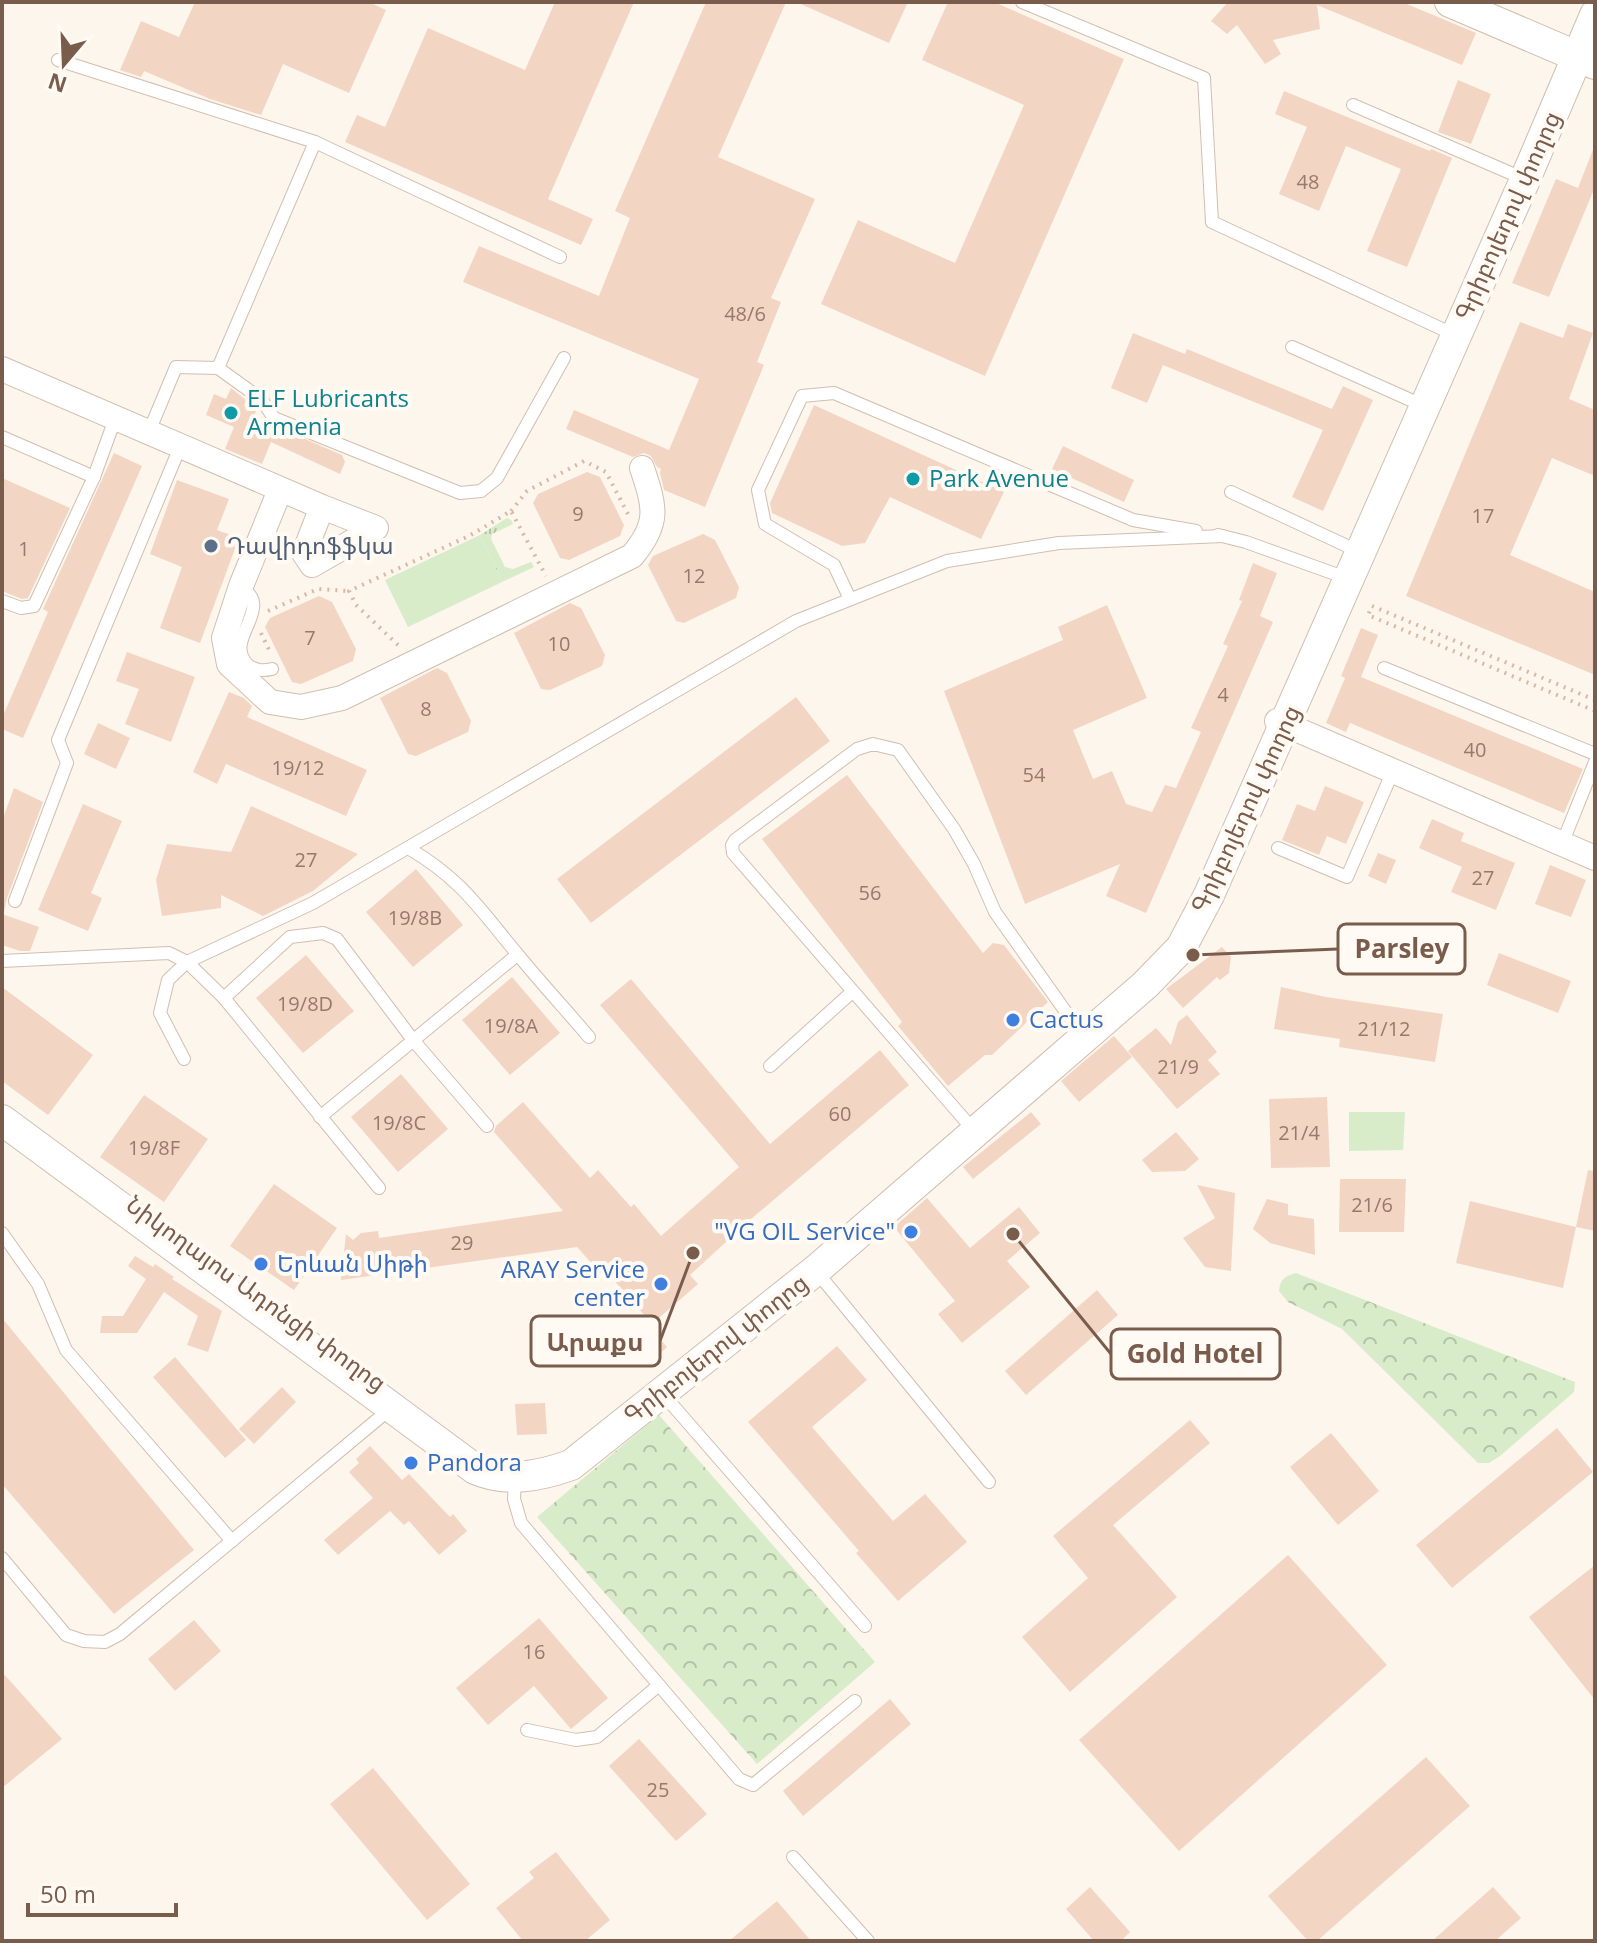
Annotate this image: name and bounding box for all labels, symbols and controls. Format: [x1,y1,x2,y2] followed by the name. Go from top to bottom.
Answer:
[24,24,104,104] north arrow
[44,67,71,101] text: N
[1446,106,1568,325] street label: Գրիբոյեդով փողոց
[1297,168,1319,195] house number: 48
[724,300,766,327] house number: 48/6
[247,381,409,442] place label: ELF Lubricants Armenia
[222,404,240,422] marker: ELF Lubricants Armenia
[929,461,1069,494] place label: Park Avenue
[904,470,922,488] marker: Park Avenue
[572,500,584,527] house number: 9
[1472,502,1494,529] house number: 17
[227,528,394,561] place label: Դավիդոֆֆկա
[18,535,30,562] house number: 1
[202,537,220,555] marker: Դավիդոֆֆկա
[683,562,705,589] house number: 12
[304,624,316,651] house number: 7
[548,630,570,657] house number: 10
[1217,681,1229,708] house number: 4
[420,695,432,722] house number: 8
[1182,699,1307,918] street label: Գրիբոյեդով փողոց
[1464,736,1486,763] house number: 40
[271,754,325,781] house number: 19/12
[1023,761,1046,788] house number: 54
[295,846,317,873] house number: 27
[1472,864,1494,891] house number: 27
[859,879,881,906] house number: 56
[388,904,442,931] house number: 19/8B
[1338,924,1465,974] callout: Parsley
[1355,930,1450,966] text: Parsley
[277,990,333,1017] house number: 19/8D
[1029,1002,1104,1035] place label: Cactus
[1004,1011,1022,1029] marker: Cactus
[484,1012,538,1039] house number: 19/8A
[1357,1015,1411,1042] house number: 21/12
[1157,1053,1199,1080] house number: 21/9
[829,1100,851,1127] house number: 60
[372,1109,426,1136] house number: 19/8C
[1278,1119,1320,1146] house number: 21/4
[128,1134,180,1161] house number: 19/8F
[120,1187,394,1398] street label: Նիկողայոս Ադոնցի փողոց
[1351,1191,1393,1218] house number: 21/6
[714,1214,895,1247] place label: "VG OIL Service"
[902,1223,920,1241] marker: "VG OIL Service"
[451,1229,473,1256] house number: 29
[277,1246,428,1279] place label: Երևան Սիթի
[501,1252,645,1313] place label: ARAY Service center
[252,1255,270,1273] marker: Երևան Սիթի
[616,1265,814,1430] street label: Գրիբոյեդով փողոց
[652,1275,670,1293] marker: ARAY Service center
[531,1316,660,1366] callout: Արաքս
[546,1323,644,1359] text: Արաքս
[1111,1329,1280,1379] callout: Gold Hotel
[1127,1335,1263,1371] text: Gold Hotel
[427,1445,522,1478] place label: Pandora
[402,1454,420,1472] marker: Pandora
[523,1638,545,1665] house number: 16
[647,1776,669,1803] house number: 25
[28,1867,176,1917] scale bar
[40,1877,96,1910] text: 50 m

